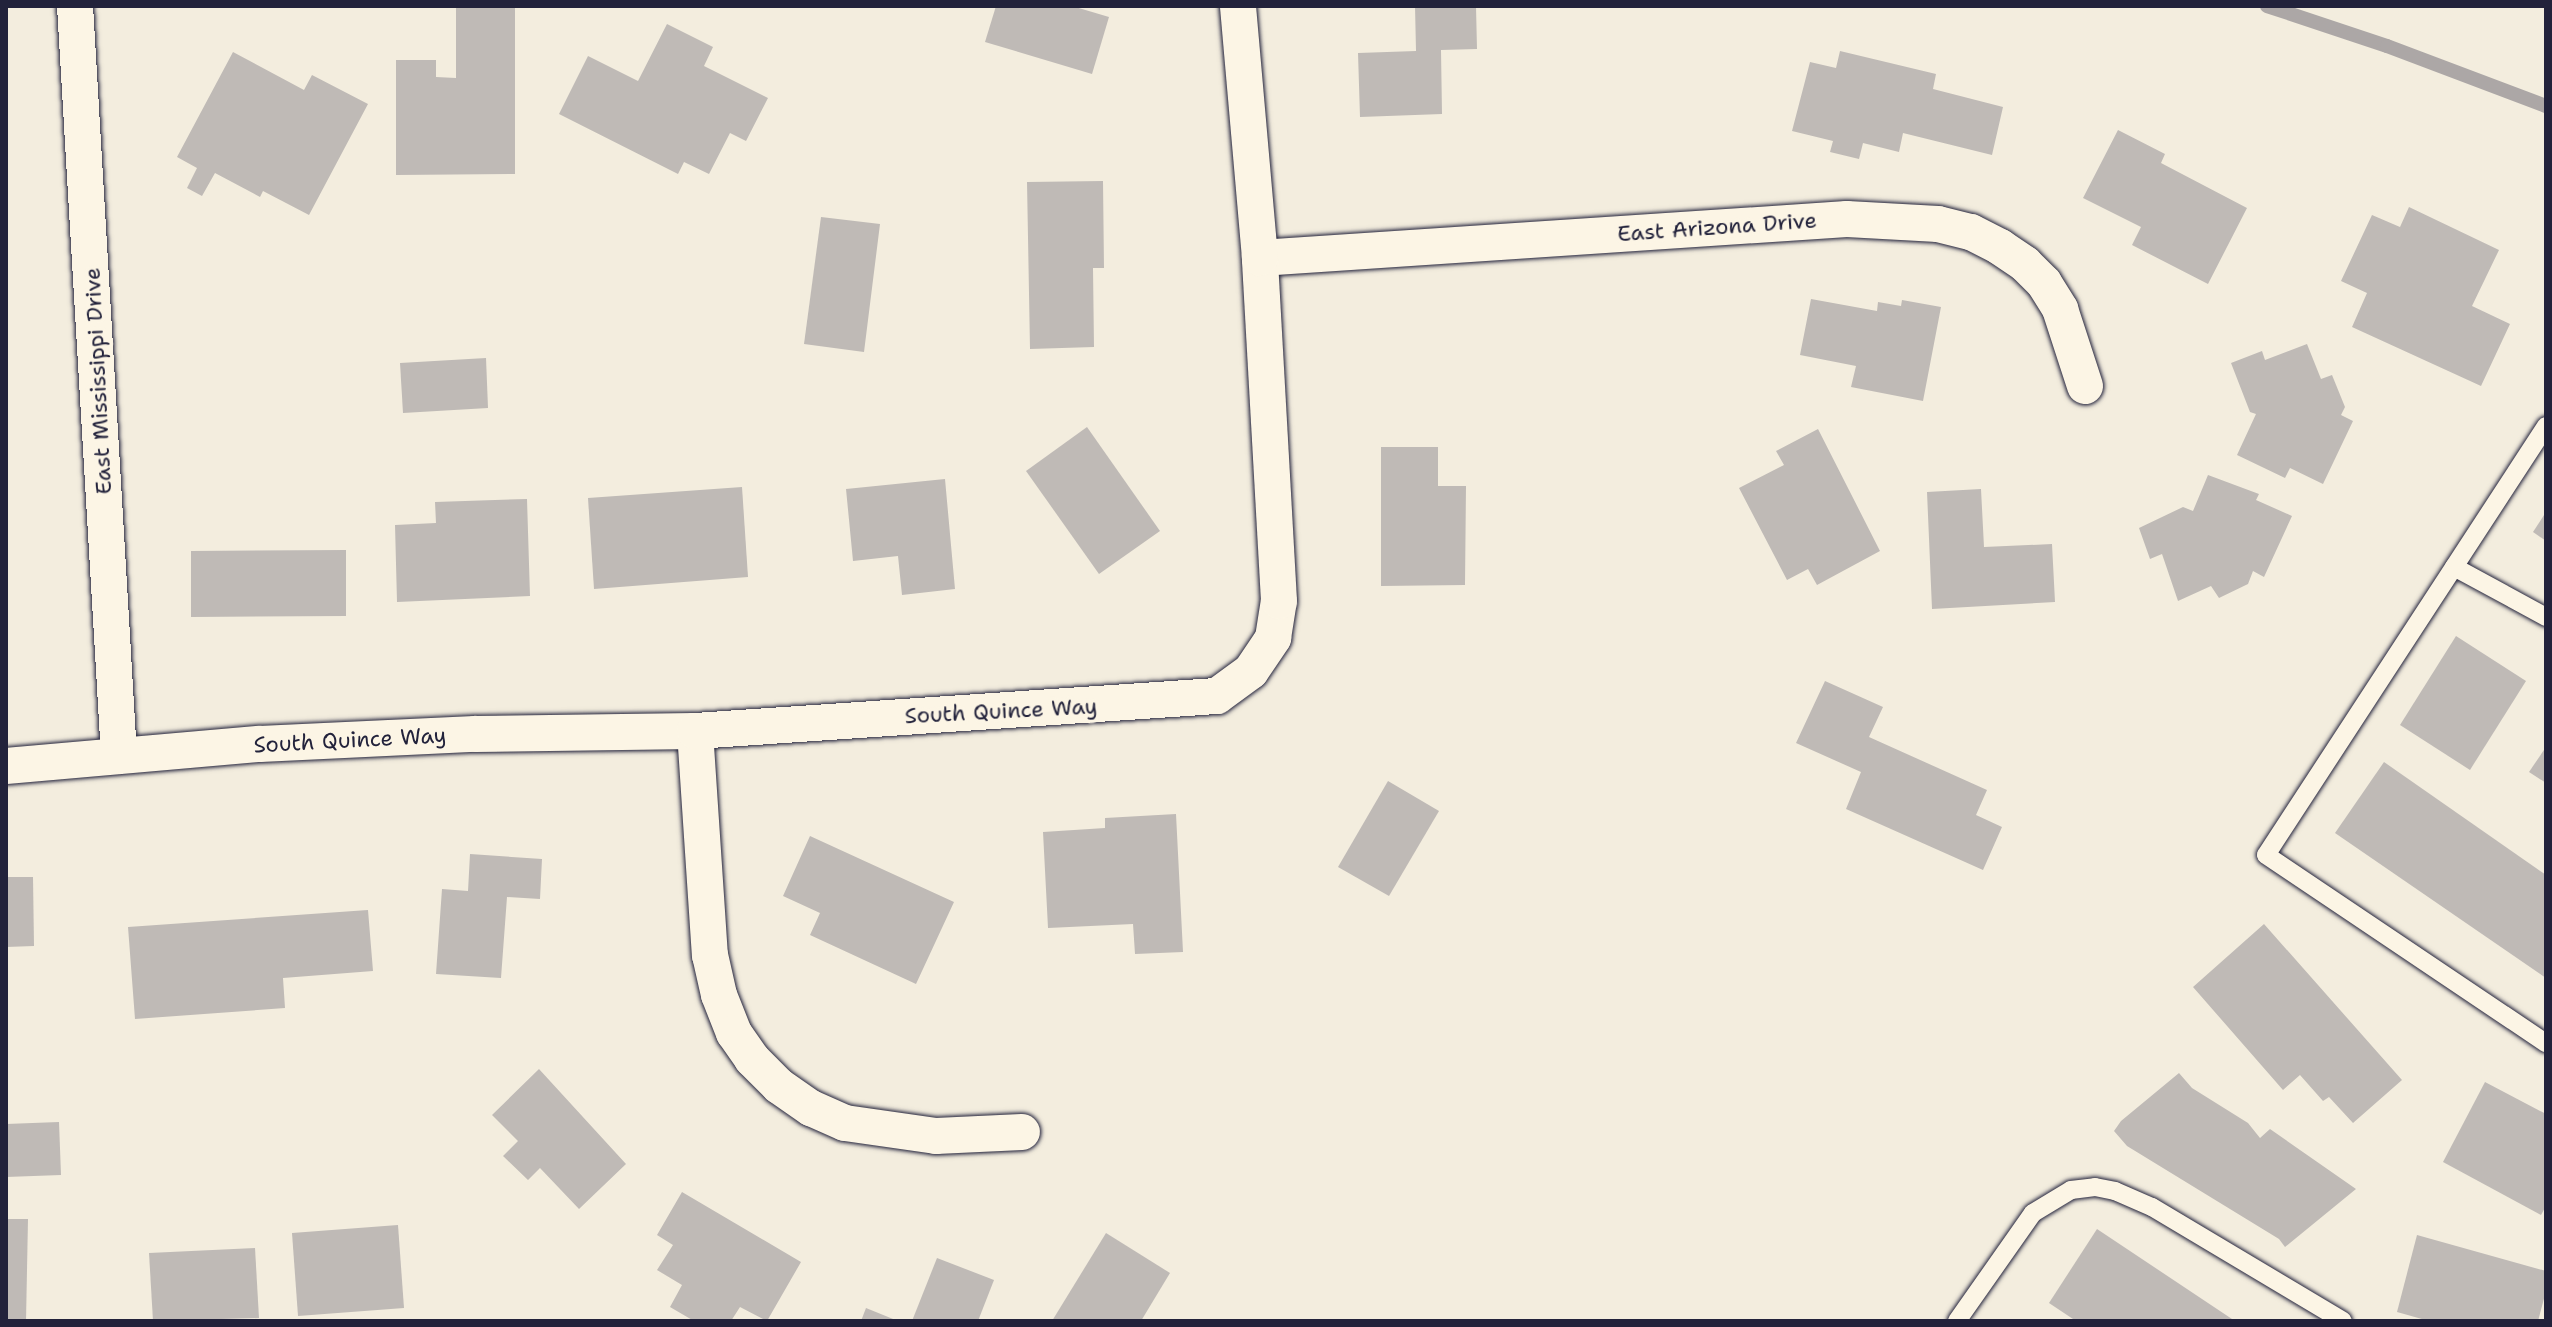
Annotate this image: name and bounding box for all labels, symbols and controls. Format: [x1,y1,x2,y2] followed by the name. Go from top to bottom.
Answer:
[1616,207,1818,247] street label: East Arizona Drive
[79,267,117,495] street label: East Mississippi Drive
[904,693,1098,729] street label: South Quince Way
[253,722,447,758] street label: South Quince Way

